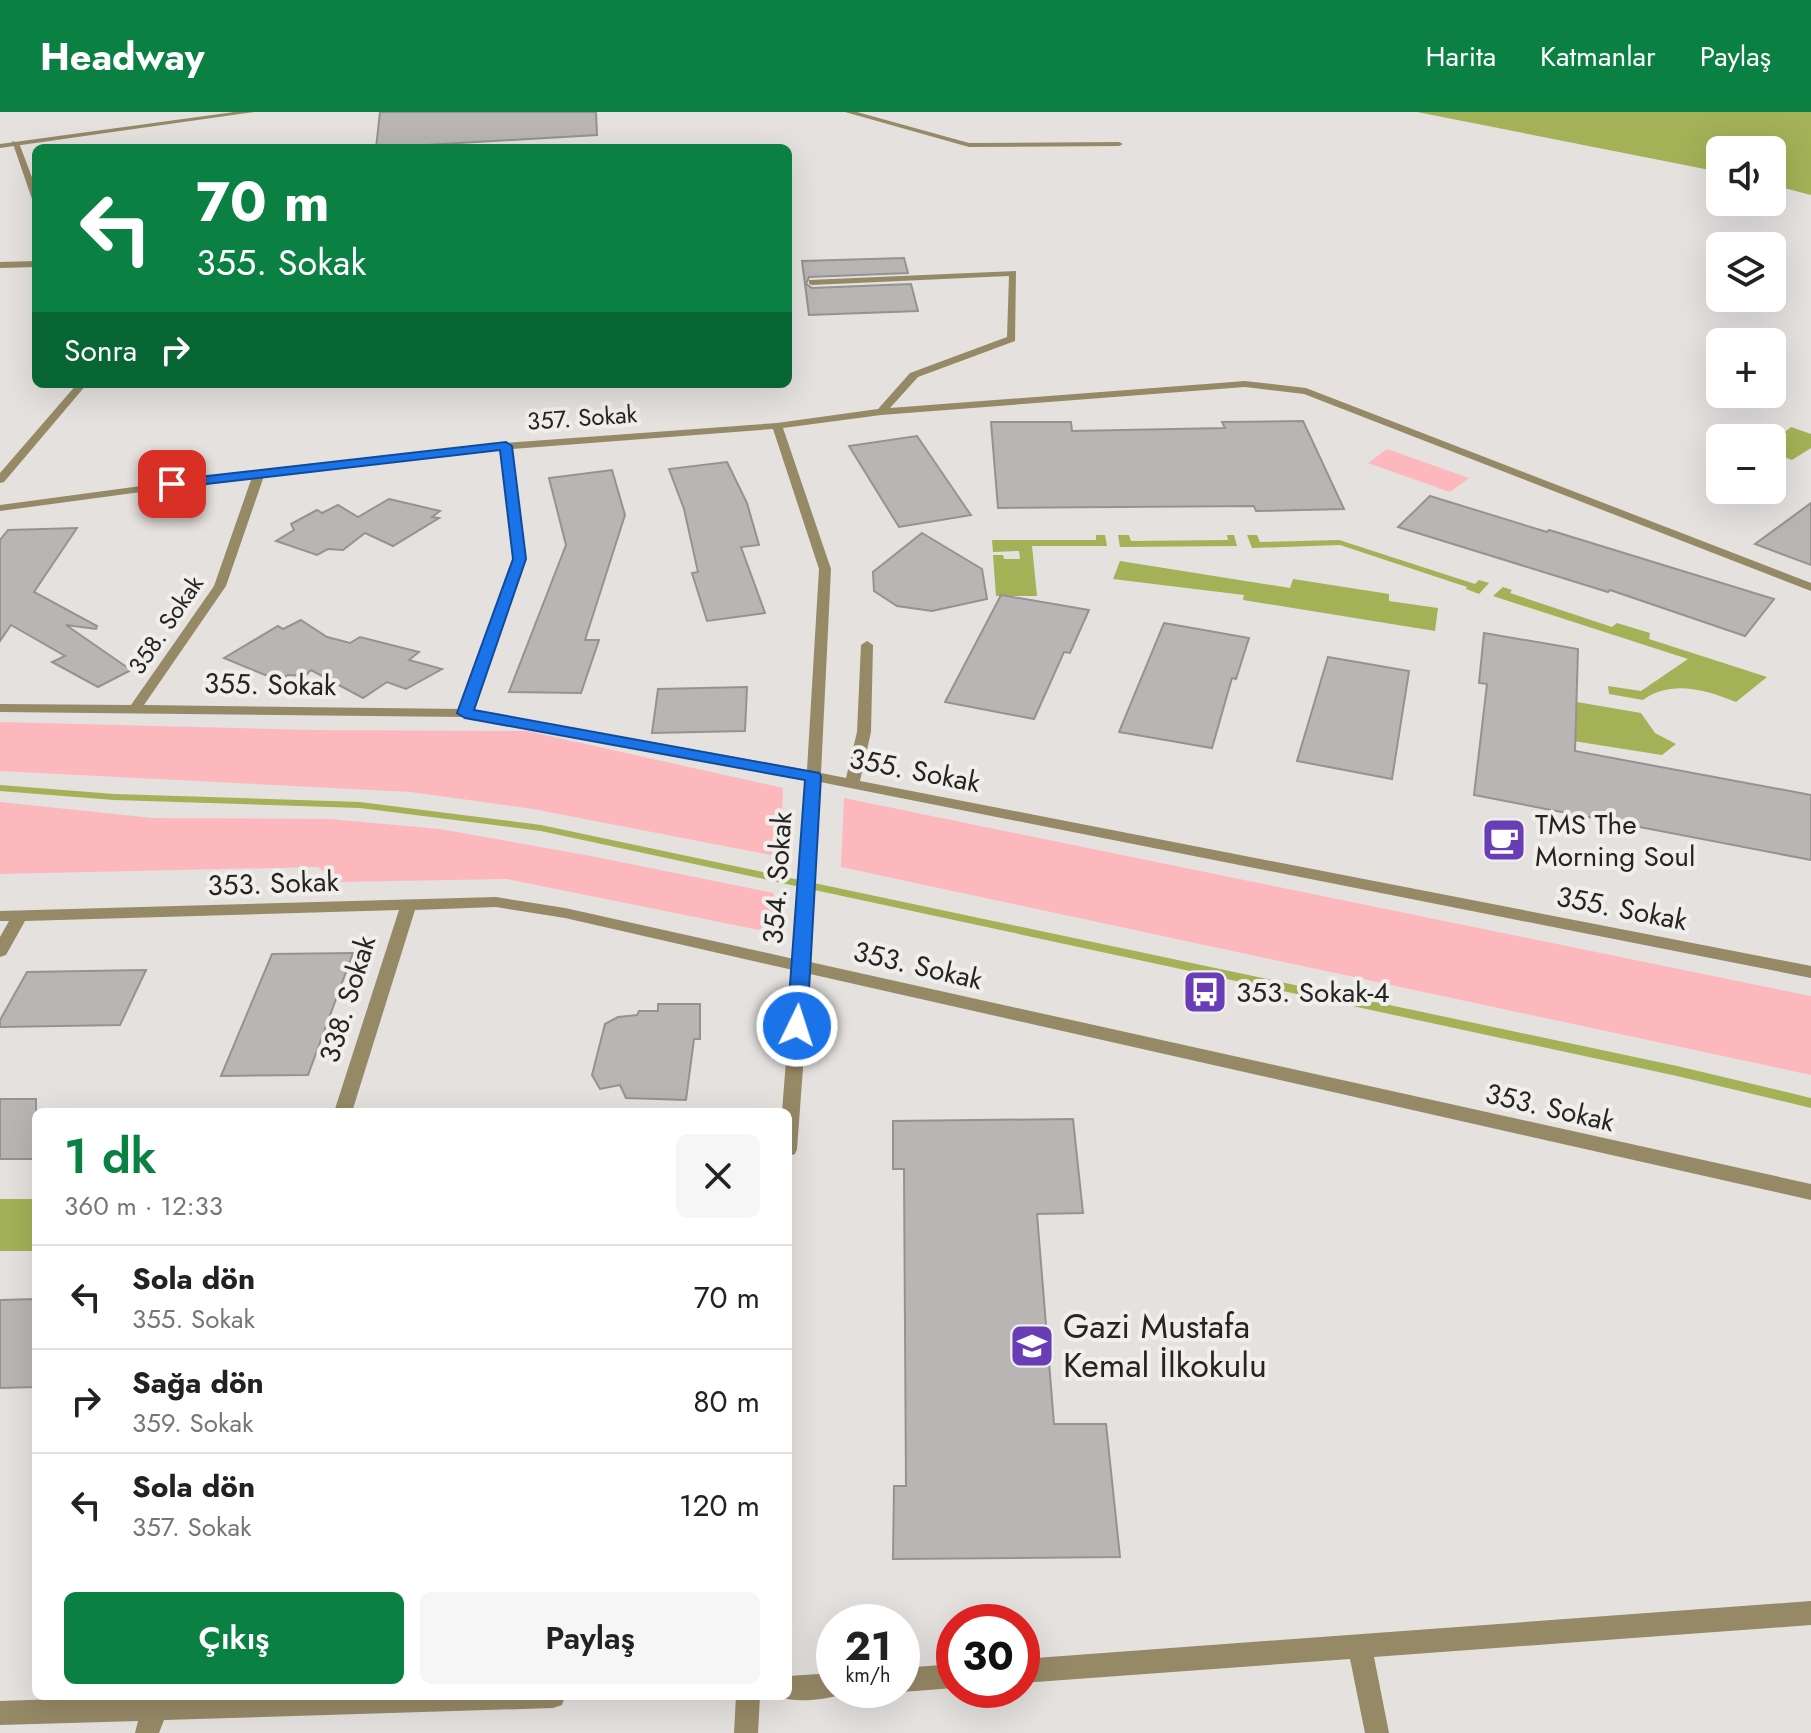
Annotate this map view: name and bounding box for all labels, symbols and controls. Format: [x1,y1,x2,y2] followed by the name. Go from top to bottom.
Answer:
[40,29,205,84] text: Headway
[1426,36,1496,77] text: Harita
[1540,36,1656,77] text: Katmanlar
[1700,36,1771,77] text: Paylaş
[1706,136,1786,504] map controls
[1706,136,1786,216] button: sound
[196,161,330,242] text: 70 m
[64,176,168,280] icon: left
[1706,232,1786,312] button: layers
[196,236,366,288] text: 355. Sokak
[153,328,197,372] icon: right
[1706,328,1786,408] button: +
[64,329,137,372] text: Sonra
[526,396,639,439] street label: 357. Sokak
[1706,424,1786,504] button: −
[138,450,206,518] pin
[150,462,194,506] icon: arrive
[120,568,212,681] street label: 358. Sokak
[203,663,337,706] street label: 355. Sokak
[846,738,984,803] street label: 355. Sokak
[1535,804,1695,877] place label: TMS The Morning Soul
[752,810,803,946] street label: 354. Sokak
[1480,816,1528,864] cafe icon: TMS The Morning Soul
[207,861,340,906] street label: 353. Sokak
[1553,876,1691,941] street label: 355. Sokak
[309,930,386,1068] street label: 338. Sokak
[849,931,987,1000] street label: 353. Sokak
[1181,968,1229,1016] bus stop icon: 353. Sokak-4
[1236,972,1390,1013] place label: 353. Sokak-4
[755,984,839,1068] position arrow
[1481,1073,1619,1142] street label: 353. Sokak
[64,1122,157,1191] text: 1 dk
[676,1134,760,1218] button: close
[64,1187,223,1225] text: 360 m · 12:33
[132,1257,255,1300] text: Sola dön
[64,1275,108,1319] icon: left
[694,1276,760,1319] text: 70 m
[132,1300,255,1338] text: 355. Sokak
[1063,1302,1267,1390] place label: Gazi Mustafa Kemal İlkokulu
[1008,1322,1056,1370] school or university icon: Gazi Mustafa Kemal İlkokulu
[132,1361,264,1404] text: Sağa dön
[64,1379,108,1423] icon: right
[693,1380,760,1423] text: 80 m
[132,1404,253,1442] text: 359. Sokak
[132,1465,255,1508] text: Sola dön
[64,1483,108,1527] icon: left
[679,1484,760,1527] text: 120 m
[132,1508,251,1546] text: 357. Sokak
[64,1592,404,1684] button: Çıkış
[420,1592,760,1684] button: Paylaş
[936,1604,1040,1708] speed limit sign: 30
[845,1617,891,1675] text: 21
[845,1661,891,1690] text: km/h

